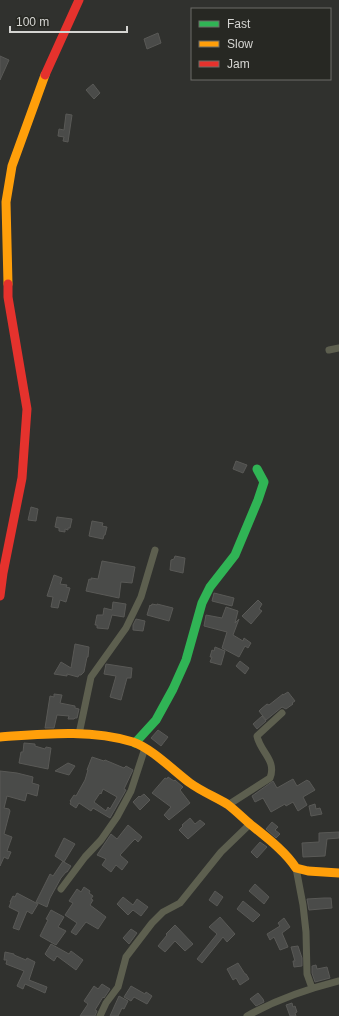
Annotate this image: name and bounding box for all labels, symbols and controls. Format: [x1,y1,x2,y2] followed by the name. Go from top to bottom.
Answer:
[10,8,127,34] scale bar
[191,8,331,80] legend
[16,15,49,29] text: 100 m
[227,17,251,31] text: Fast
[227,37,253,51] text: Slow
[227,57,250,71] text: Jam

